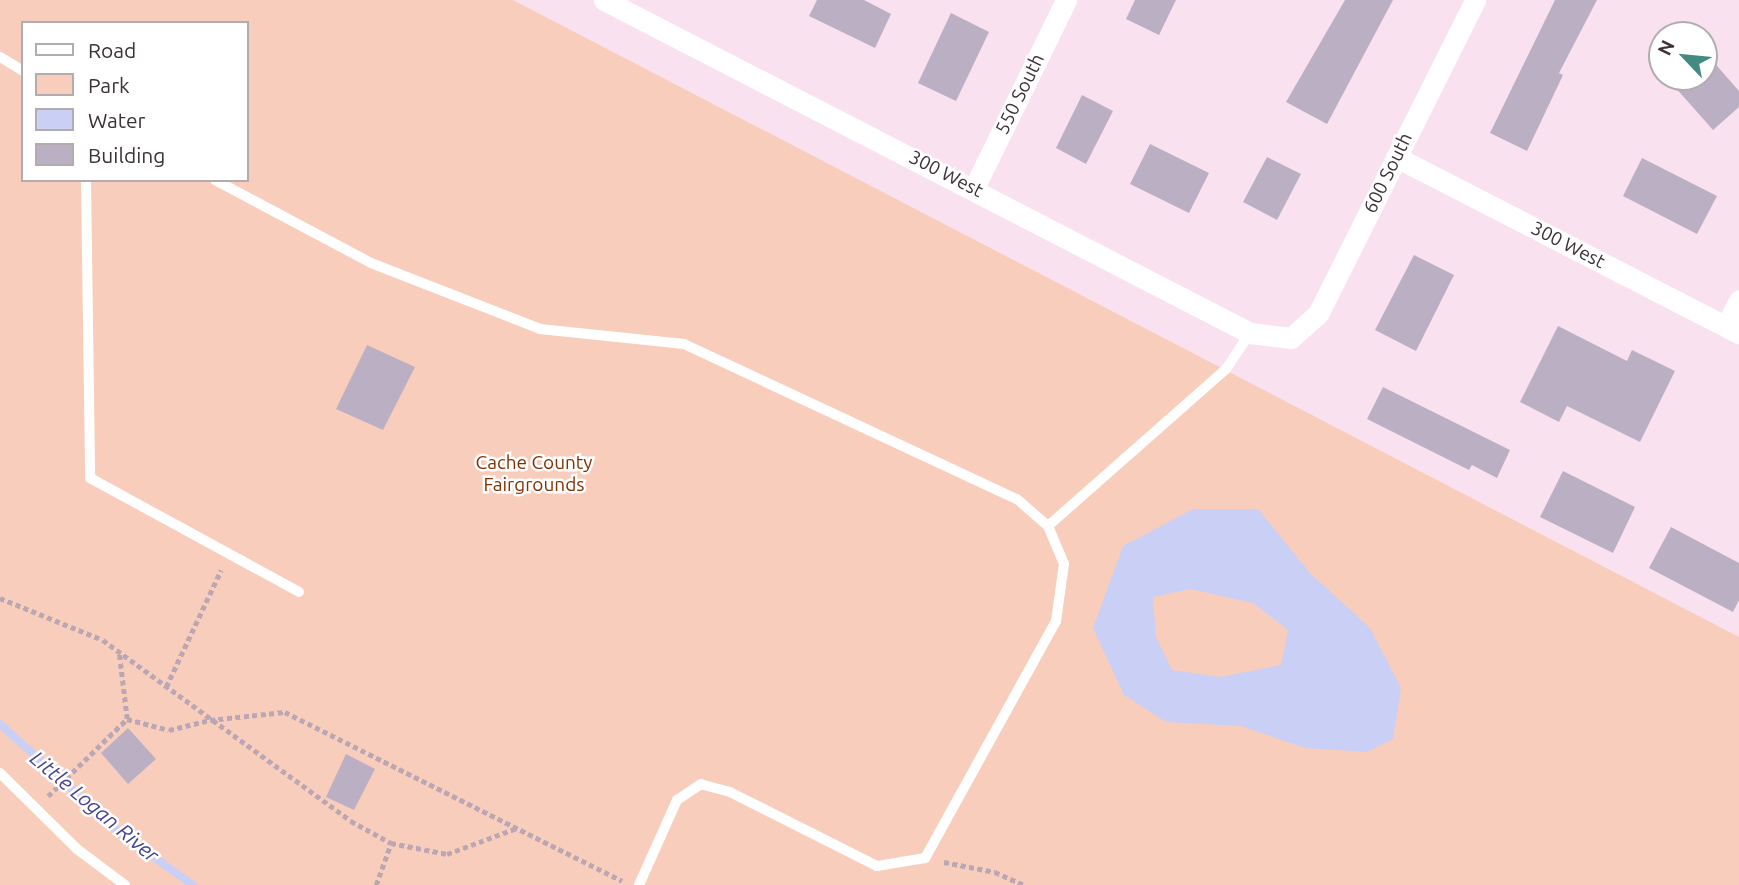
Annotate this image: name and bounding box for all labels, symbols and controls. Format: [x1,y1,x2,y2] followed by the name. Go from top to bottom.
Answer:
[21,21,248,182] legend
[1648,21,1718,91] north arrow
[1653,36,1679,59] text: N
[88,38,136,62] text: Road
[991,50,1049,138] street label: 550 South
[88,73,130,97] text: Park
[88,108,146,132] text: Water
[1359,129,1417,217] street label: 600 South
[88,143,165,167] text: Building
[905,146,987,202] street label: 300 West
[1527,217,1609,273] street label: 300 West
[475,452,593,496] park label: Cache County Fairgrounds
[26,745,164,867] water label: Little Logan River

